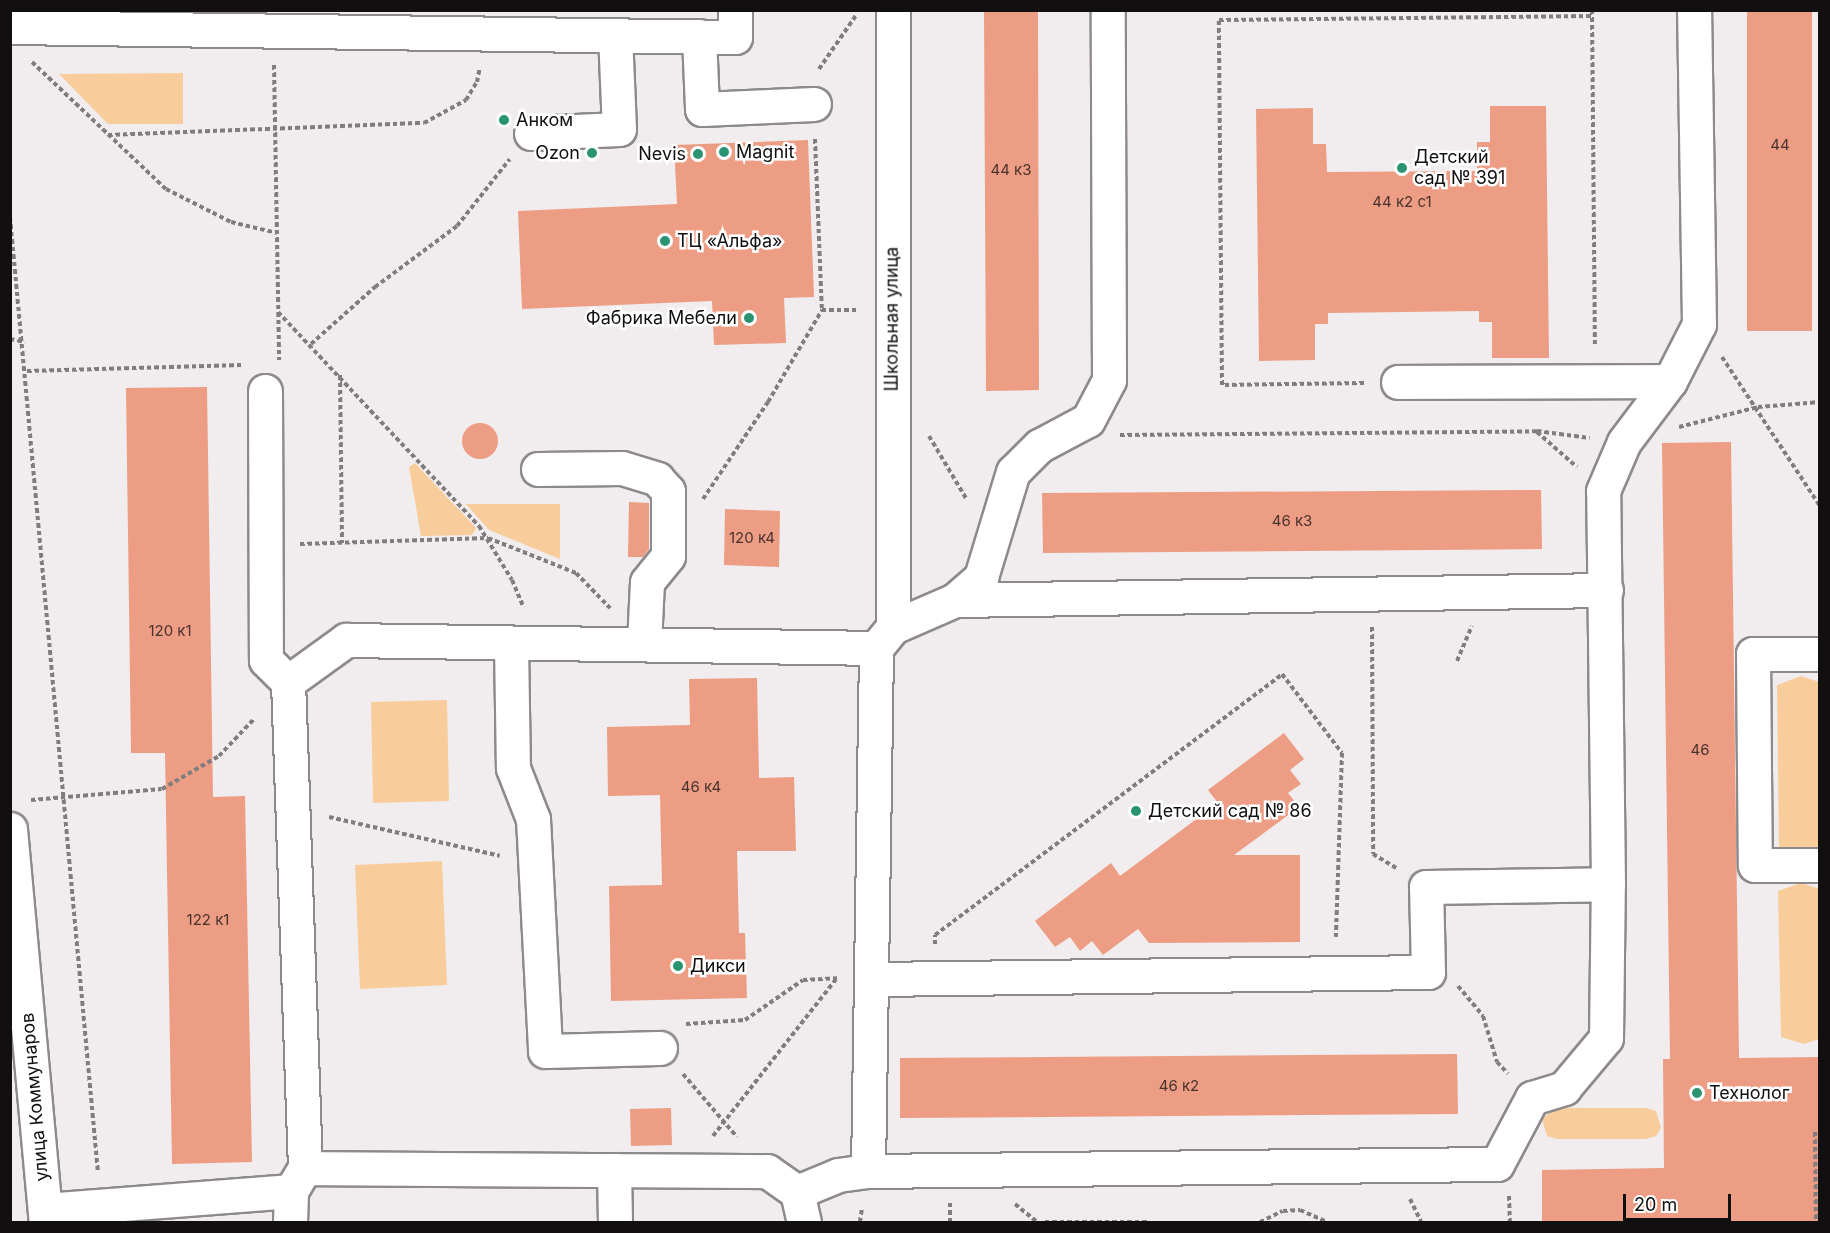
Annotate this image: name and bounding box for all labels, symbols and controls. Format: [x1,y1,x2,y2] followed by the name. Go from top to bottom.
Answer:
[516,109,573,131] place label: Анком
[497,113,511,127] marker: Анком
[1770,136,1790,154] house number: 44
[736,141,794,163] place label: Magnit
[535,142,580,164] place label: Ozon
[638,143,686,165] place label: Nevis
[717,145,731,159] marker: Magnit
[585,146,599,160] marker: Ozon
[691,147,705,161] marker: Nevis
[1414,147,1505,190] place label: Детский сад № 391
[991,161,1031,179] house number: 44 к3
[1395,161,1409,175] marker: Детский сад № 391
[1372,193,1432,211] house number: 44 к2 с1
[677,230,783,252] place label: ТЦ «Альфа»
[658,234,672,248] marker: ТЦ «Альфа»
[881,247,903,391] street label: Школьная улица
[586,307,737,329] place label: Фабрика Мебели
[742,311,756,325] marker: Фабрика Мебели
[1272,512,1312,530] house number: 46 к3
[729,529,775,547] house number: 120 к4
[148,622,192,640] house number: 120 к1
[1691,741,1709,759] house number: 46
[681,778,721,796] house number: 46 к4
[1148,800,1312,822] place label: Детский сад № 86
[1129,804,1143,818] marker: Детский сад № 86
[187,911,229,929] house number: 122 к1
[690,955,746,977] place label: Дикси
[671,959,685,973] marker: Дикси
[17,1012,53,1182] street label: улица Коммунаров
[1159,1077,1199,1095] house number: 46 к2
[1709,1082,1790,1104] place label: Технолог
[1690,1086,1704,1100] marker: Технолог
[1626,1182,1734,1220] scale bar
[1634,1194,1677,1215] text: 20 m

